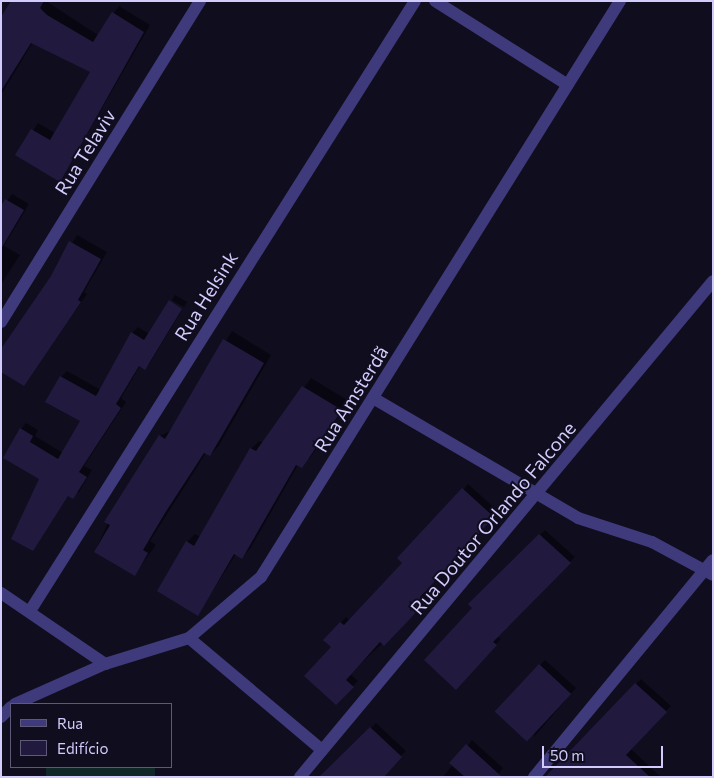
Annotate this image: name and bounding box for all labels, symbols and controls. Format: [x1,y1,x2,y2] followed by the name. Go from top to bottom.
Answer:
[50,105,120,199] street label: Rua Telaviv
[170,247,242,345] street label: Rua Helsink
[309,342,393,456] street label: Rua Amsterdã
[406,417,580,619] street label: Rua Doutor Orlando Falcone
[10,703,172,768] legend
[57,714,83,732] text: Rua
[544,736,665,768] scale bar
[57,739,108,757] text: Edifício
[550,746,584,764] text: 50 m

